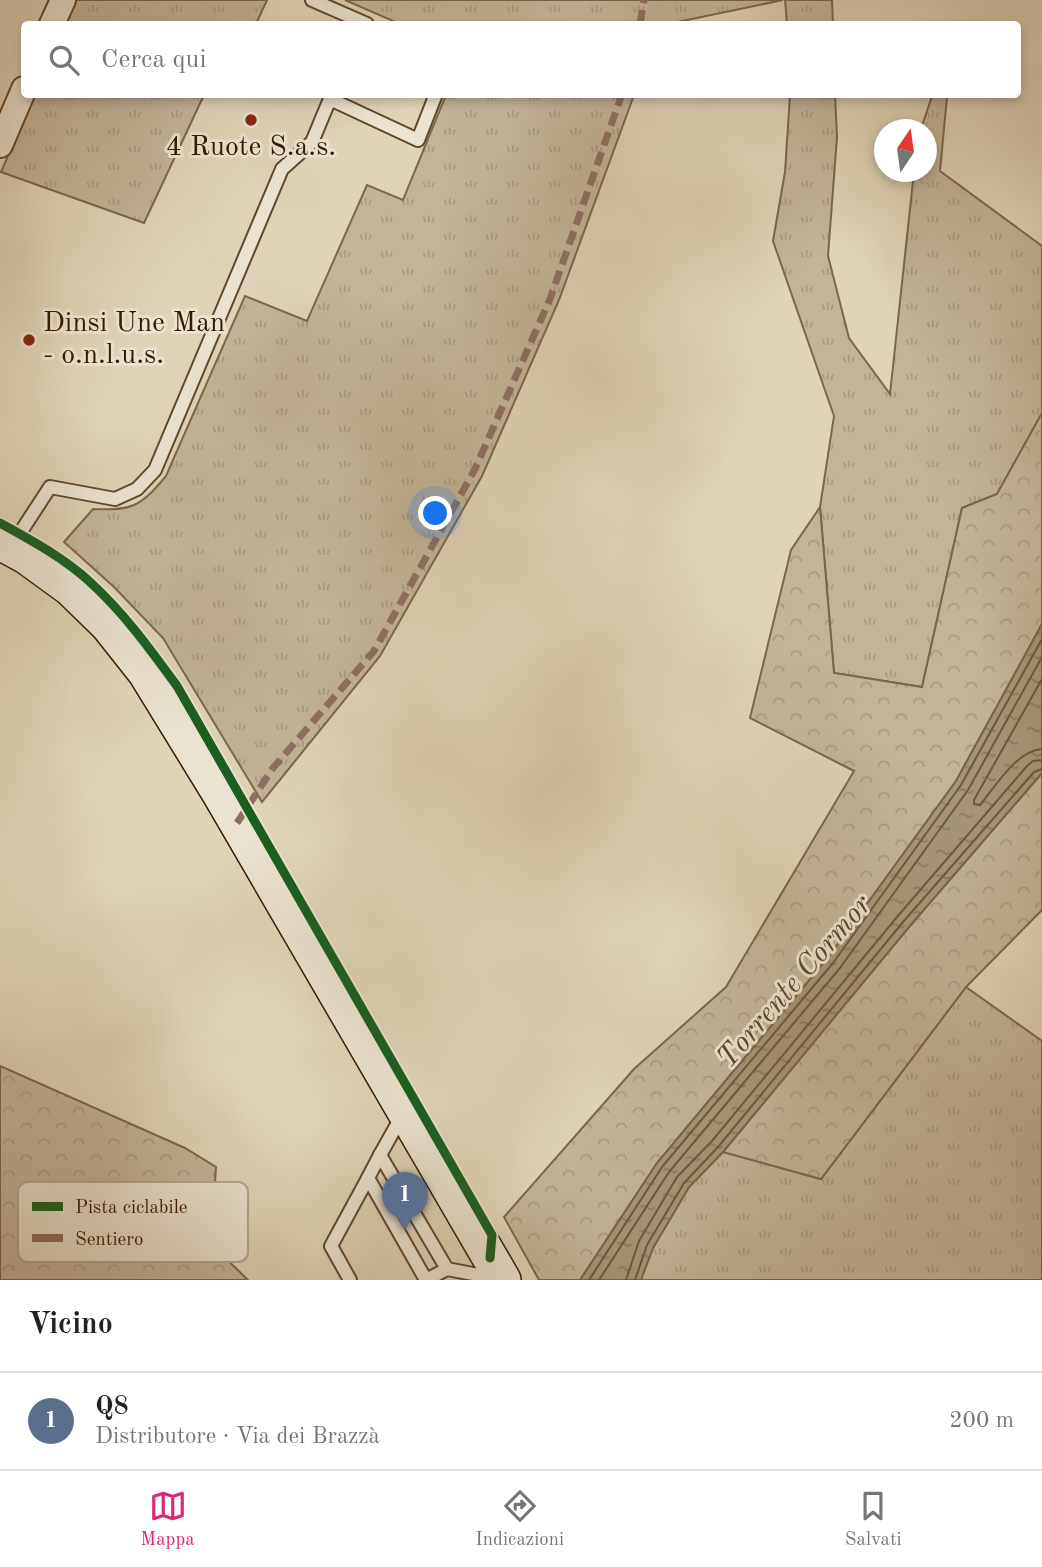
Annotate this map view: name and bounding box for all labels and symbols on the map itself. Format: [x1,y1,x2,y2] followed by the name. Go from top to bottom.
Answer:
[243,112,259,128] marker: 4 Ruote S.a.s.
[874,119,937,182] north arrow
[166,134,336,162] place label: 4 Ruote S.a.s.
[43,310,225,370] place label: Dinsi Une Man - o.n.l.u.s.
[21,332,37,348] marker: Dinsi Une Man - o.n.l.u.s.
[418,496,452,530] your location
[712,889,879,1074] water label: Torrente Cormor
[382,1172,428,1230] pin: 1
[18,1182,248,1262] legend
[75,1199,188,1218] text: Pista ciclabile
[75,1231,144,1250] text: Sentiero

